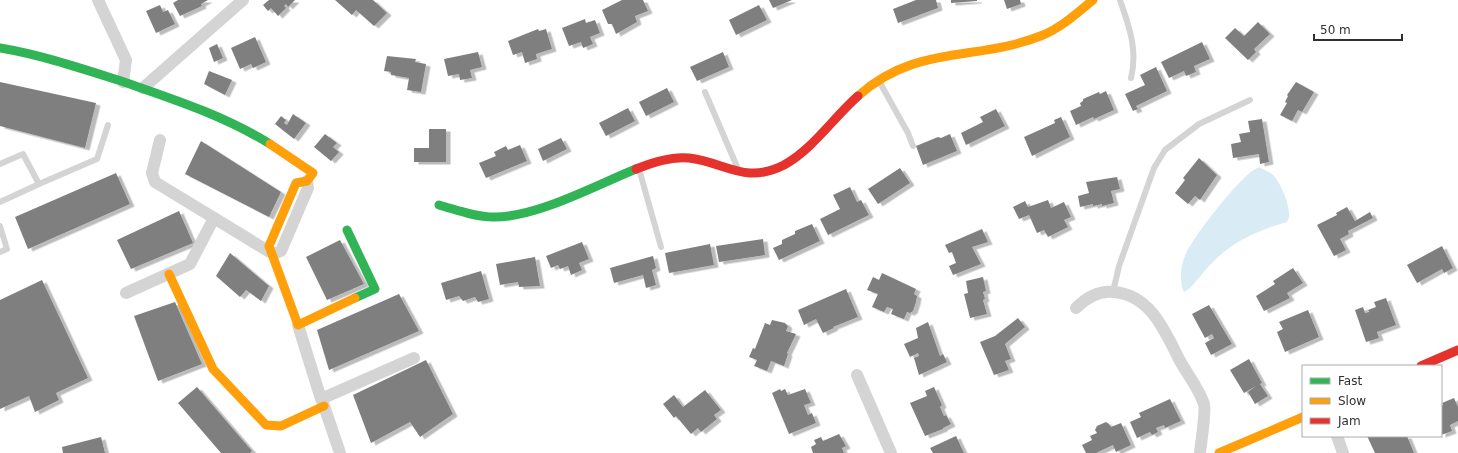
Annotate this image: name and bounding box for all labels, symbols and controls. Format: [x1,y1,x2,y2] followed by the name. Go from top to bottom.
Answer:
[1314,16,1402,42] scale bar
[1320,23,1351,37] text: 50 m
[1302,365,1442,437] legend
[1338,374,1362,388] text: Fast
[1338,394,1366,408] text: Slow
[1337,414,1361,428] text: Jam

